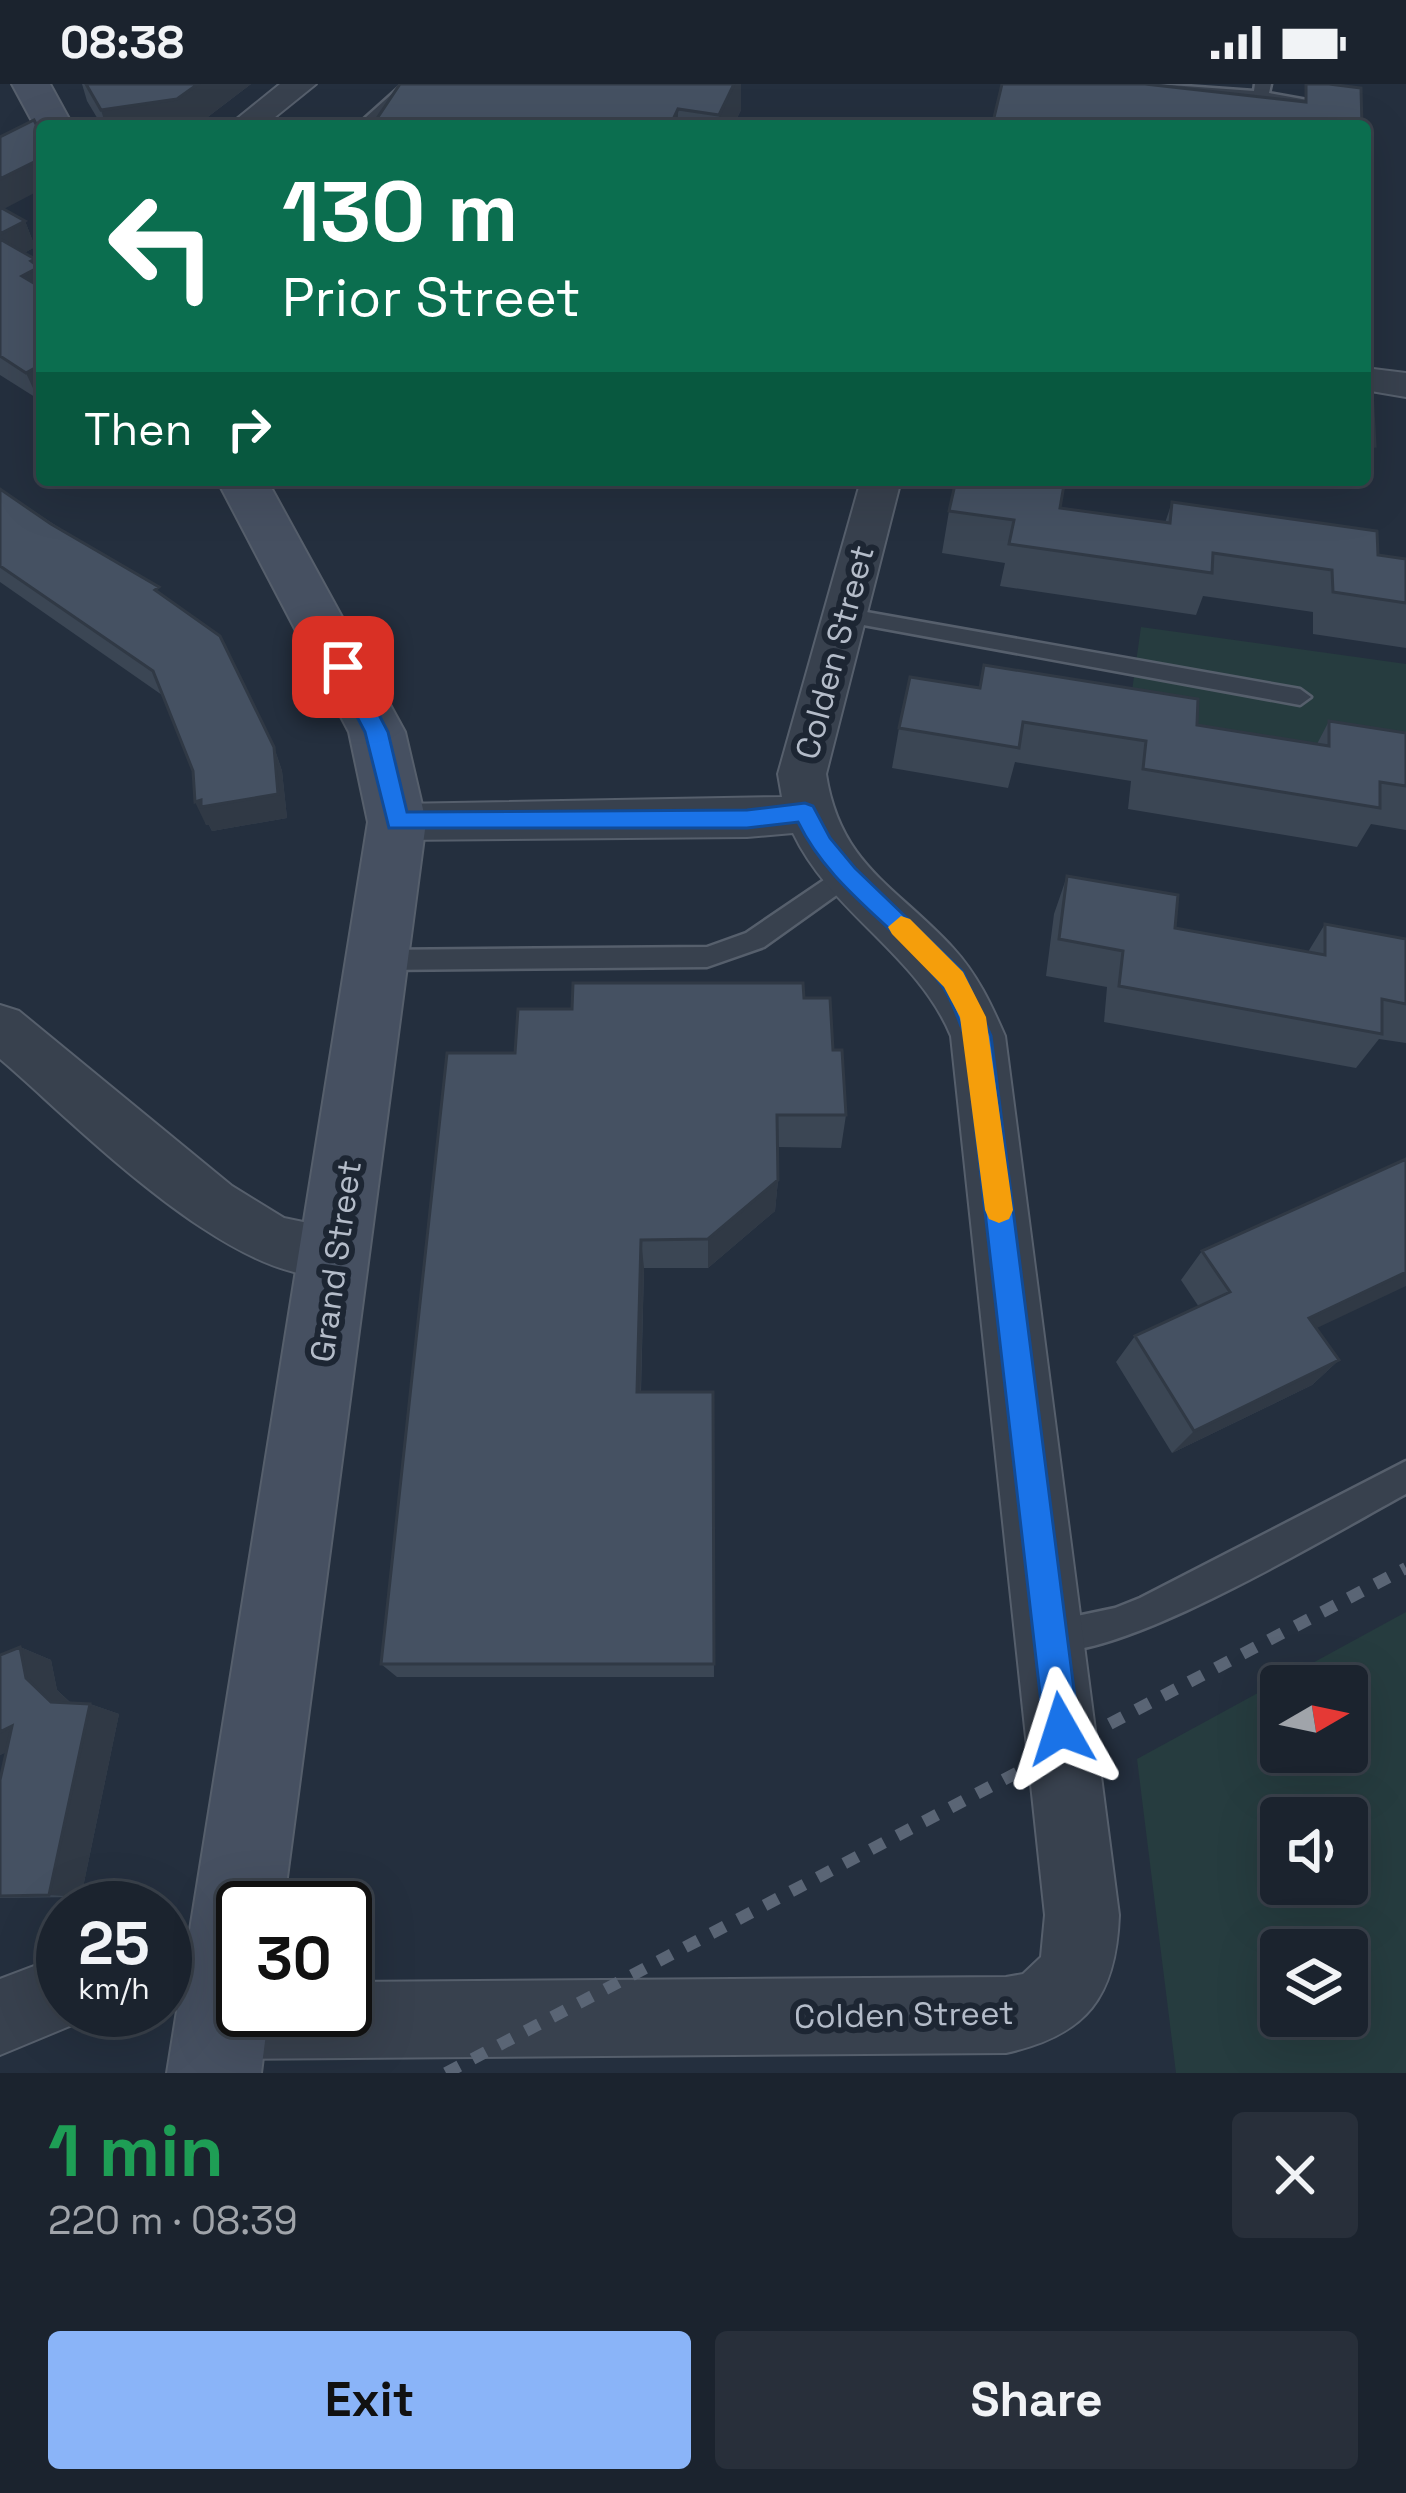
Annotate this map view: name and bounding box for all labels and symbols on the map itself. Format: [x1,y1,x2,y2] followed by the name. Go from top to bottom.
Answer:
[786,541,884,764] street label: Colden Street
[292,616,394,718] pin
[301,1157,371,1365] street label: Grand Street
[1260,1665,1368,1773] north arrow
[998,1666,1124,1792] position arrow
[216,1881,372,2037] speed limit sign: 30
[794,1992,1014,2038] street label: Colden Street

